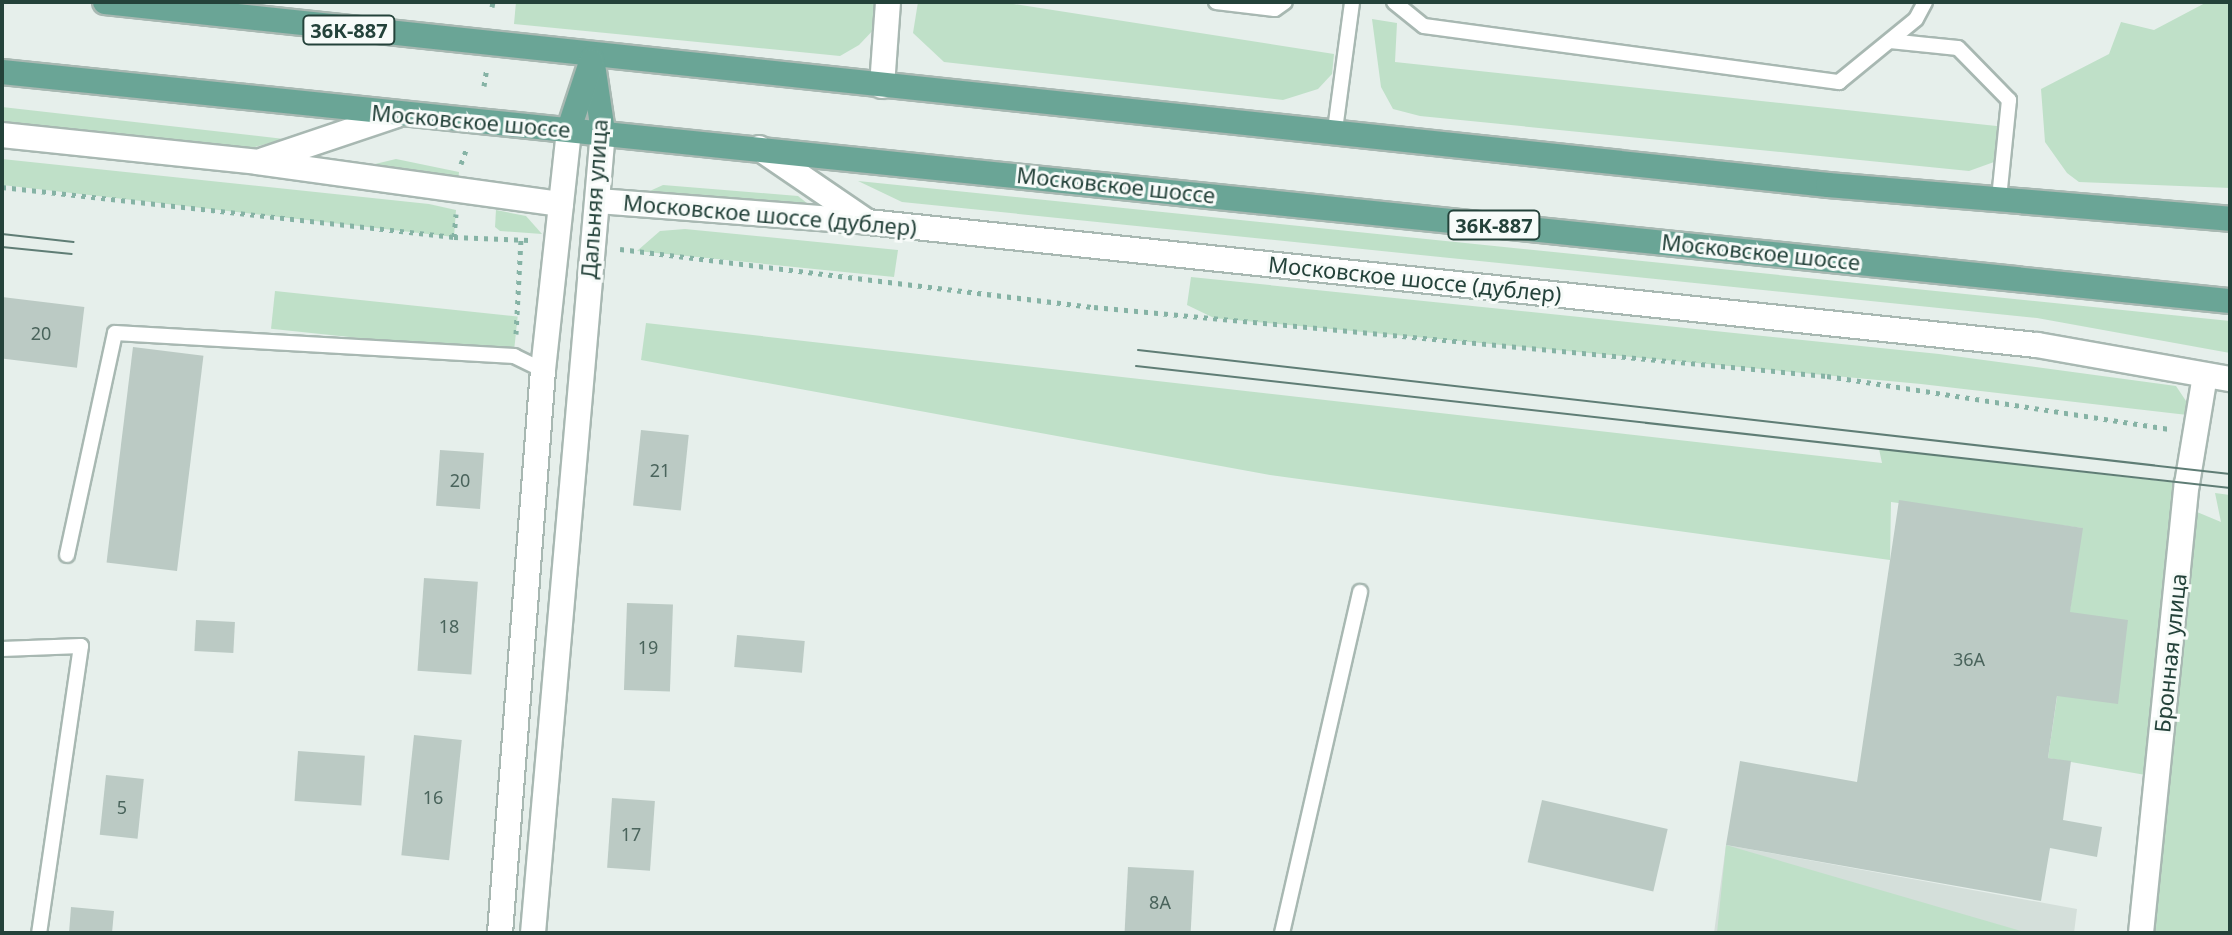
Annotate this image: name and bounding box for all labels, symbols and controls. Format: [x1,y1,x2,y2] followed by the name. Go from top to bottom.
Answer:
[301,14,397,46] road number: 36К-887
[370,99,572,143] street label: Московское шоссе
[575,118,613,280] street label: Дальняя улица
[1015,161,1217,209] street label: Московское шоссе
[622,189,918,241] street label: Московское шоссе (дублер)
[1446,209,1542,241] road number: 36К-887
[1660,228,1862,276] street label: Московское шоссе
[1267,250,1563,308] street label: Московское шоссе (дублер)
[31,322,51,344] house number: 20
[650,459,670,481] house number: 21
[450,469,470,491] house number: 20
[2149,572,2191,734] street label: Бронная улица
[439,615,459,637] house number: 18
[638,636,658,658] house number: 19
[1953,648,1985,670] house number: 36А
[423,786,443,808] house number: 16
[117,796,127,818] house number: 5
[621,823,641,845] house number: 17
[1149,891,1171,913] house number: 8А

